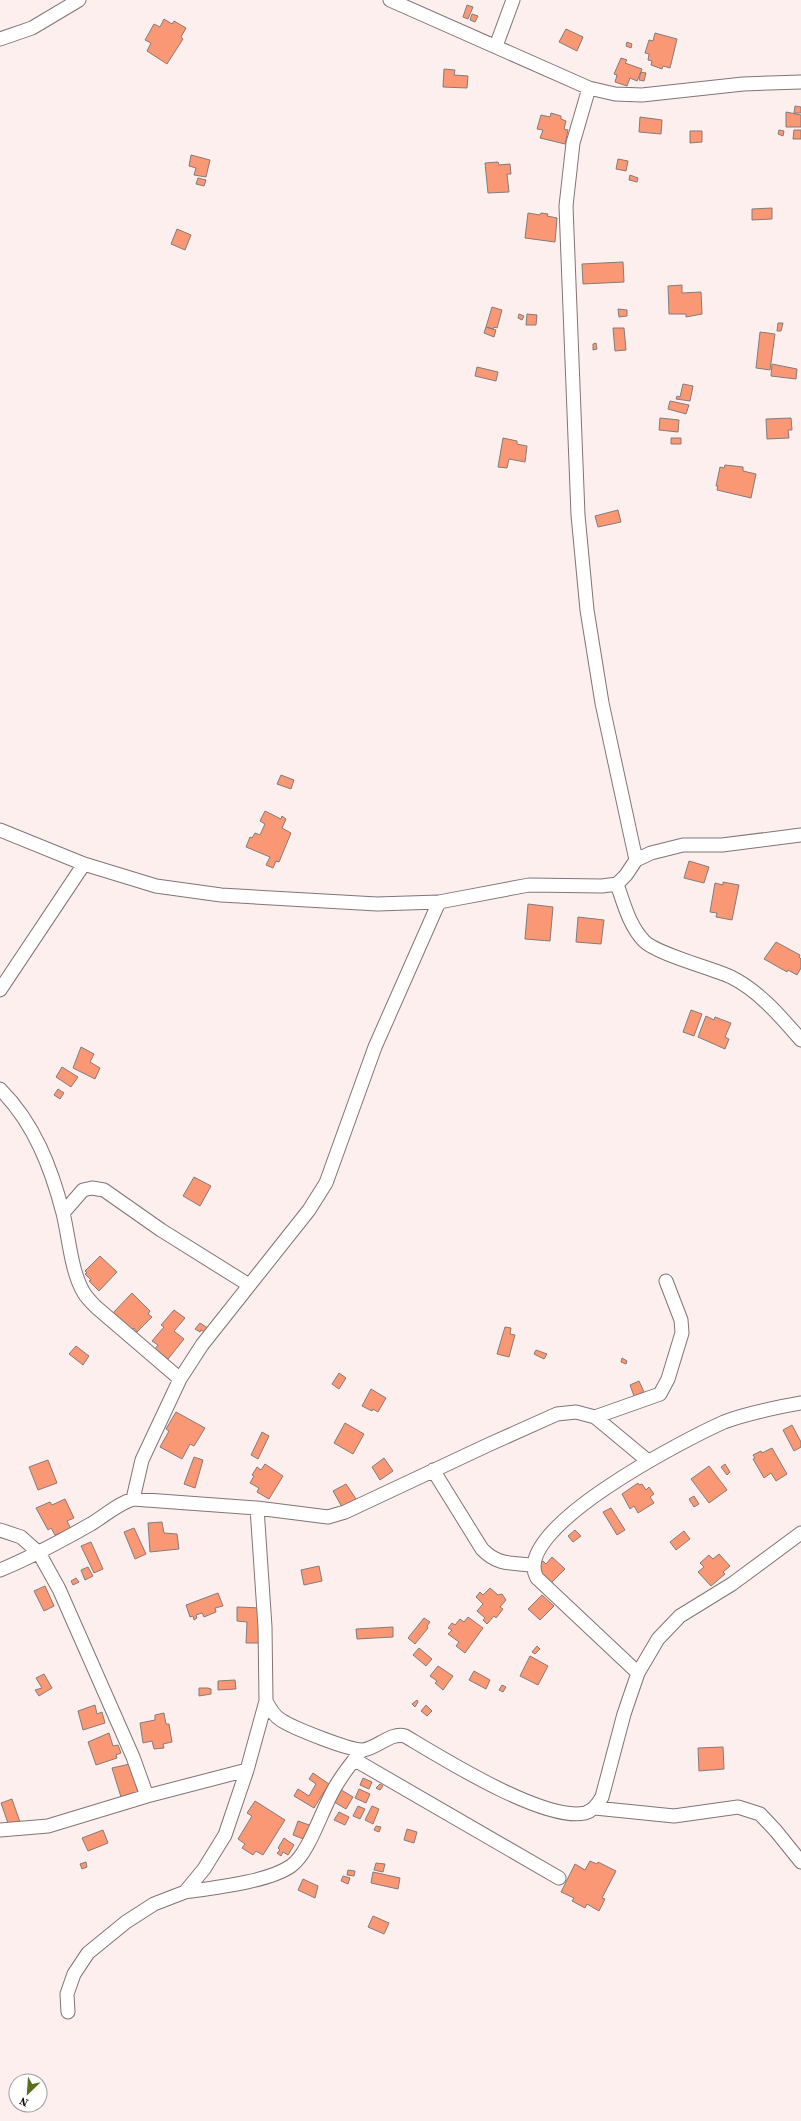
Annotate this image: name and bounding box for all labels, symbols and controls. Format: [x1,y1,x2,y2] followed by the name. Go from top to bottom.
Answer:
[8,2073,48,2113] north arrow
[17,2093,31,2110] text: N

